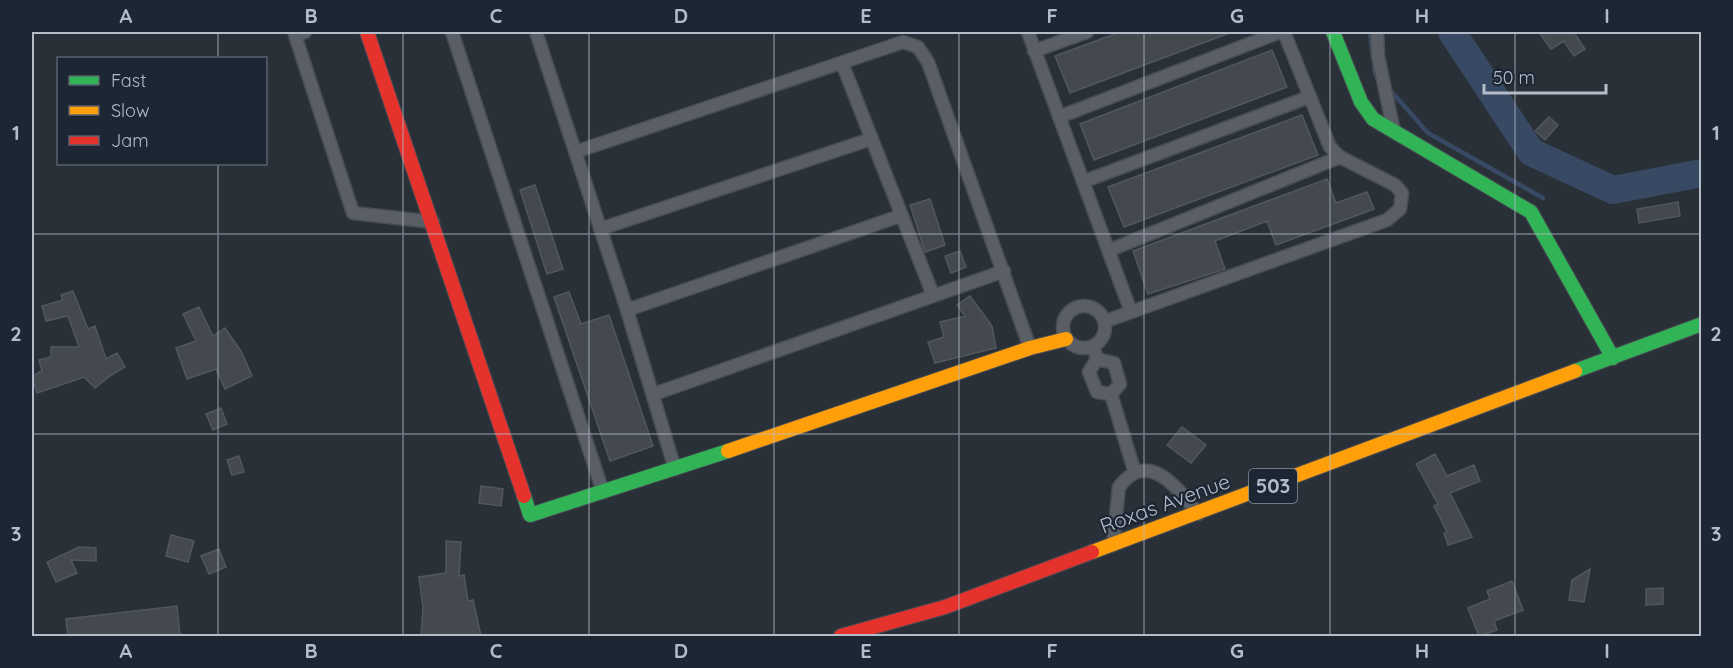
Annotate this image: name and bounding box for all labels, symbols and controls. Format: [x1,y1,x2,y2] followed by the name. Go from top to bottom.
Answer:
[120,3,133,28] text: A
[304,3,318,28] text: B
[490,3,503,28] text: C
[674,3,688,28] text: D
[860,3,872,28] text: E
[1046,3,1058,28] text: F
[1230,3,1244,28] text: G
[1415,3,1429,28] text: H
[1604,3,1610,28] text: I
[57,57,267,165] legend
[1484,57,1606,95] scale bar
[1493,66,1535,89] text: 50 m
[111,69,146,92] text: Fast
[111,99,149,122] text: Slow
[12,120,20,145] text: 1
[1712,120,1720,145] text: 1
[111,129,149,152] text: Jam
[10,321,22,346] text: 2
[1710,321,1722,346] text: 2
[1096,467,1233,539] street label: Roxas Avenue
[1249,469,1297,503] road number: 503
[11,521,21,546] text: 3
[1711,521,1721,546] text: 3
[120,638,133,663] text: A
[304,638,318,663] text: B
[490,638,503,663] text: C
[674,638,688,663] text: D
[860,638,872,663] text: E
[1046,638,1058,663] text: F
[1230,638,1244,663] text: G
[1415,638,1429,663] text: H
[1604,638,1610,663] text: I

